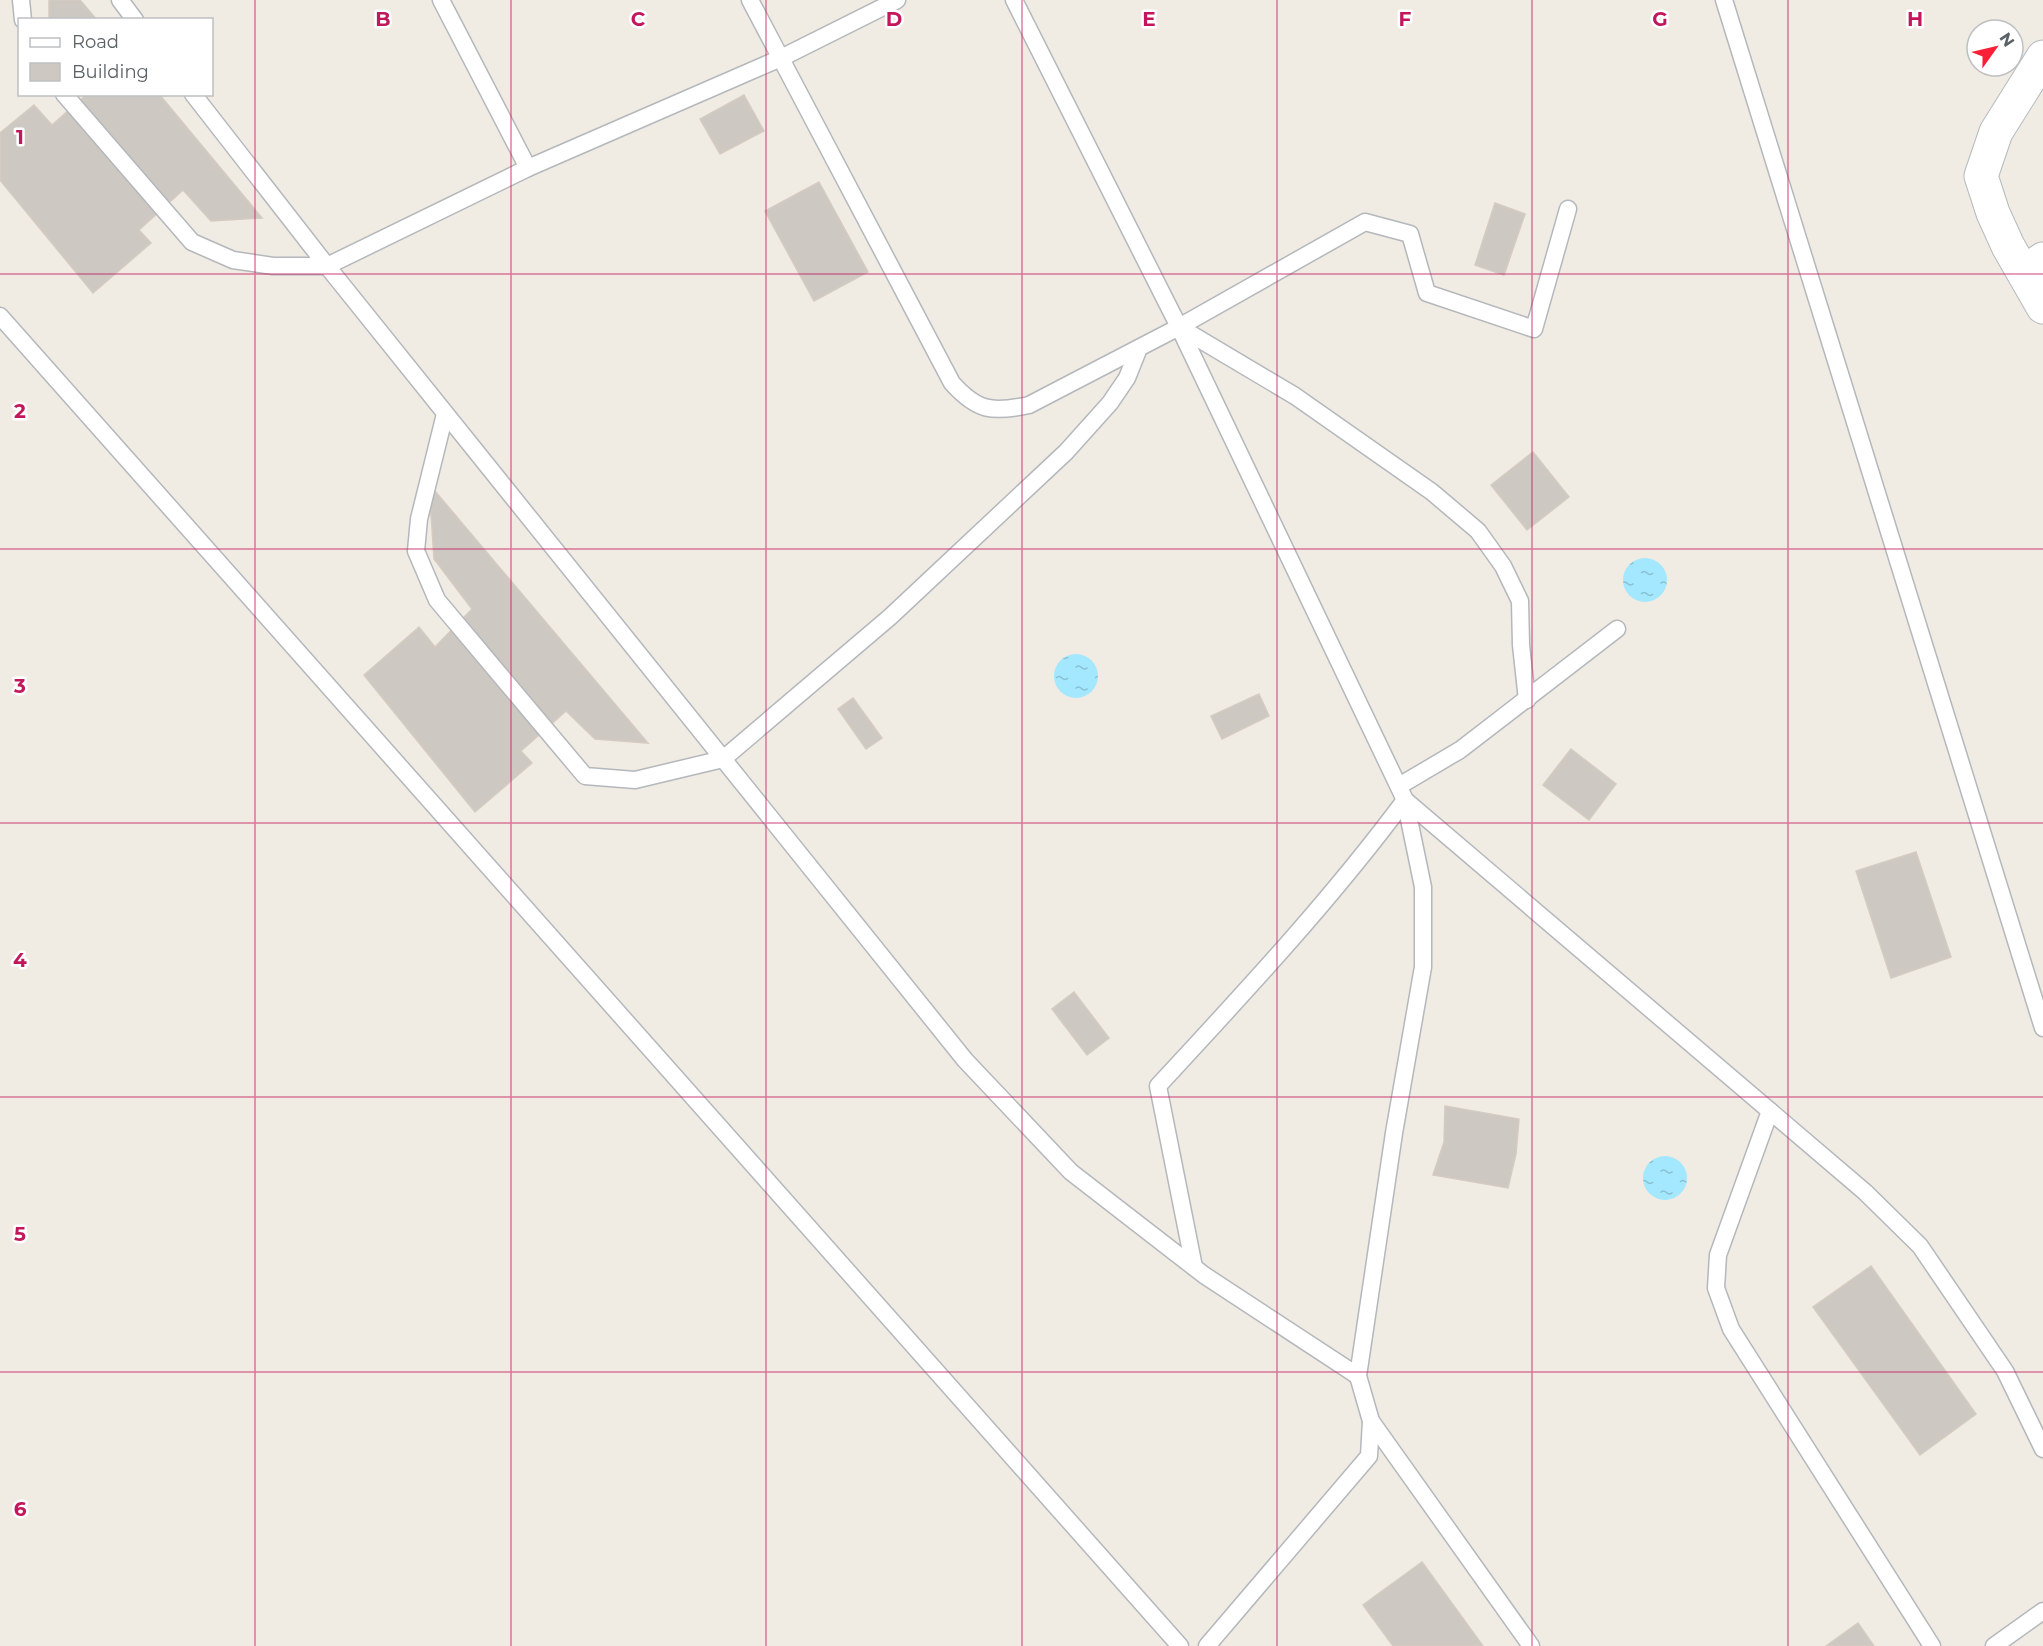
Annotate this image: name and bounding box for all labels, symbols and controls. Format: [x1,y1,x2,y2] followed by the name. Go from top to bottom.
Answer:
[375,7,391,31] text: B
[631,7,646,31] text: C
[886,7,902,31] text: D
[1142,7,1156,31] text: E
[1399,7,1412,31] text: F
[1652,7,1668,31] text: G
[1907,7,1923,31] text: H
[18,18,213,96] legend
[1965,18,2025,78] north arrow
[1996,29,2019,51] text: N
[72,31,119,53] text: Road
[72,61,149,83] text: Building
[16,125,24,149] text: 1
[14,399,26,423] text: 2
[13,674,26,698] text: 3
[13,948,27,972] text: 4
[14,1222,26,1246] text: 5
[14,1497,27,1521] text: 6

